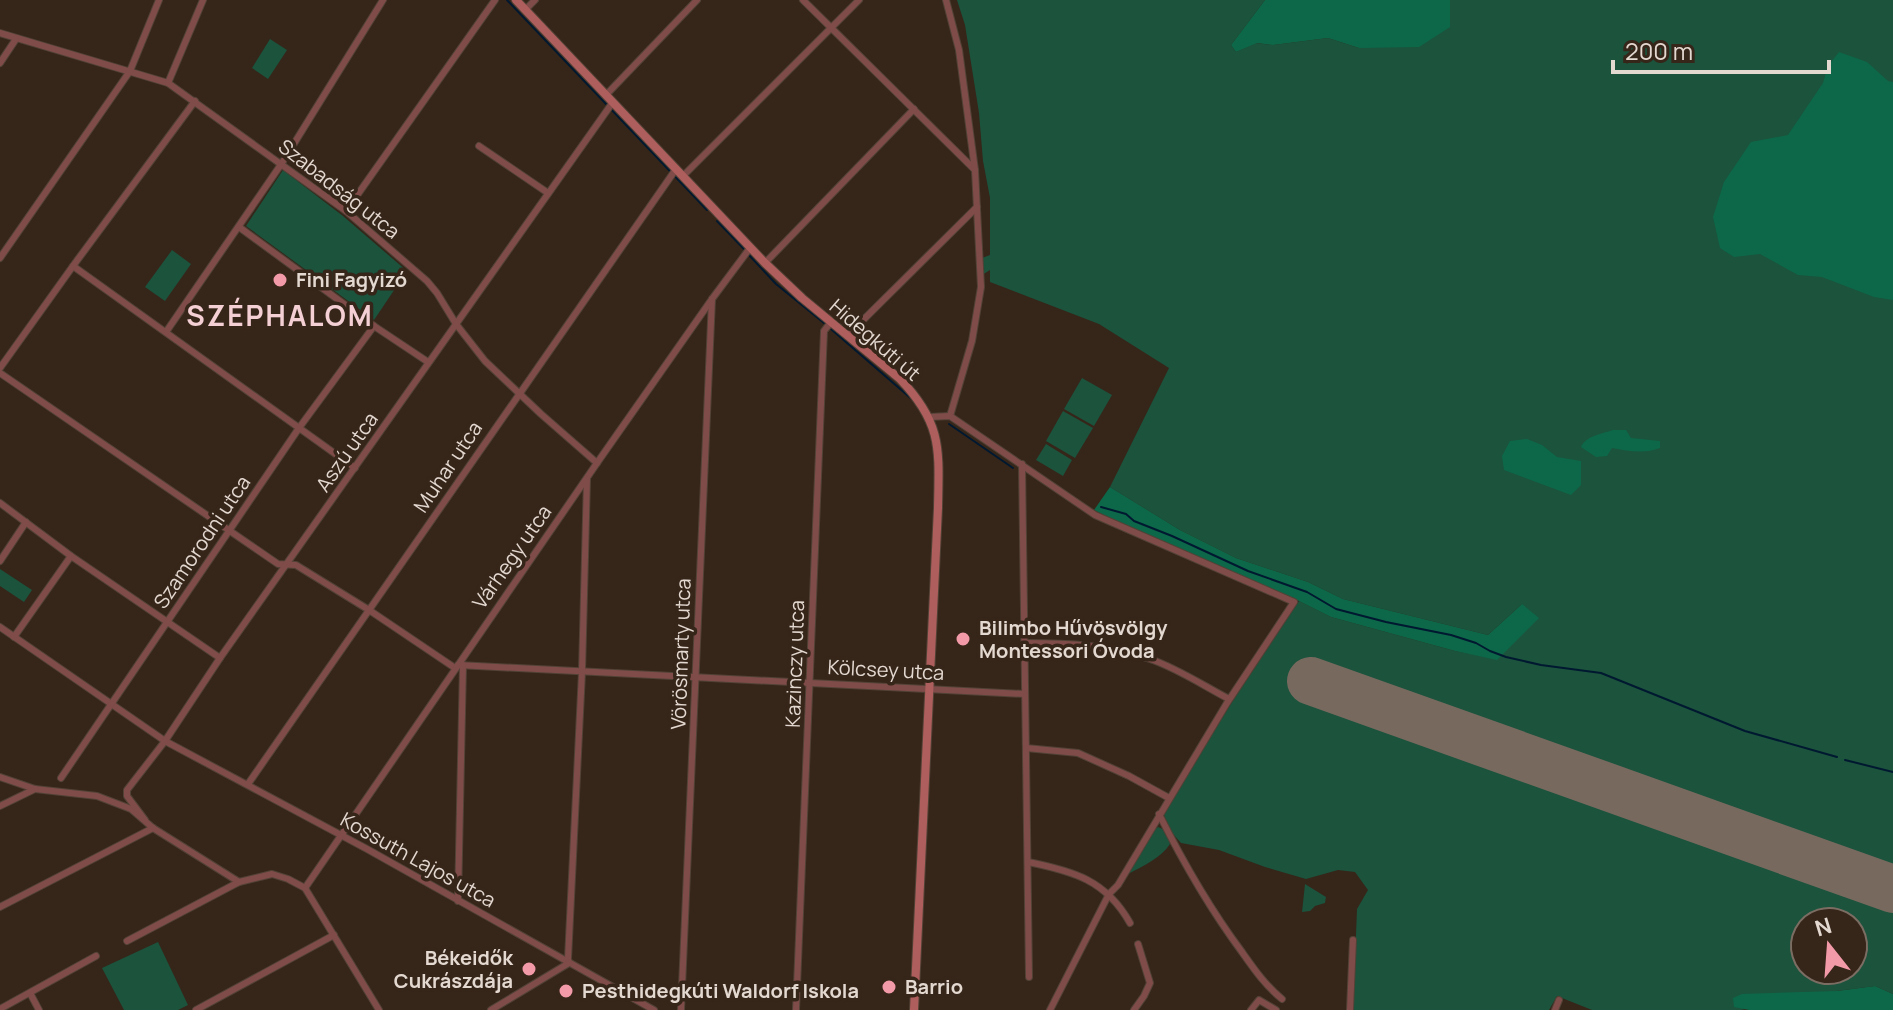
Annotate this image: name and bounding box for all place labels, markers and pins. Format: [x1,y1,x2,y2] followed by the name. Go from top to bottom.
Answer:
[296,266,407,293] place label: Fini Fagyizó
[271,271,289,289] marker: Fini Fagyizó
[979,614,1168,664] place label: Bilimbo Hűvösvölgy Montessori Óvoda
[954,630,972,648] marker: Bilimbo Hűvösvölgy Montessori Óvoda
[394,944,514,994] place label: Békeidők Cukrászdája
[520,960,538,978] marker: Békeidők Cukrászdája
[905,973,963,1000] place label: Barrio
[582,977,859,1004] place label: Pesthidegkúti Waldorf Iskola
[880,978,898,996] marker: Barrio
[557,982,575,1000] marker: Pesthidegkúti Waldorf Iskola

